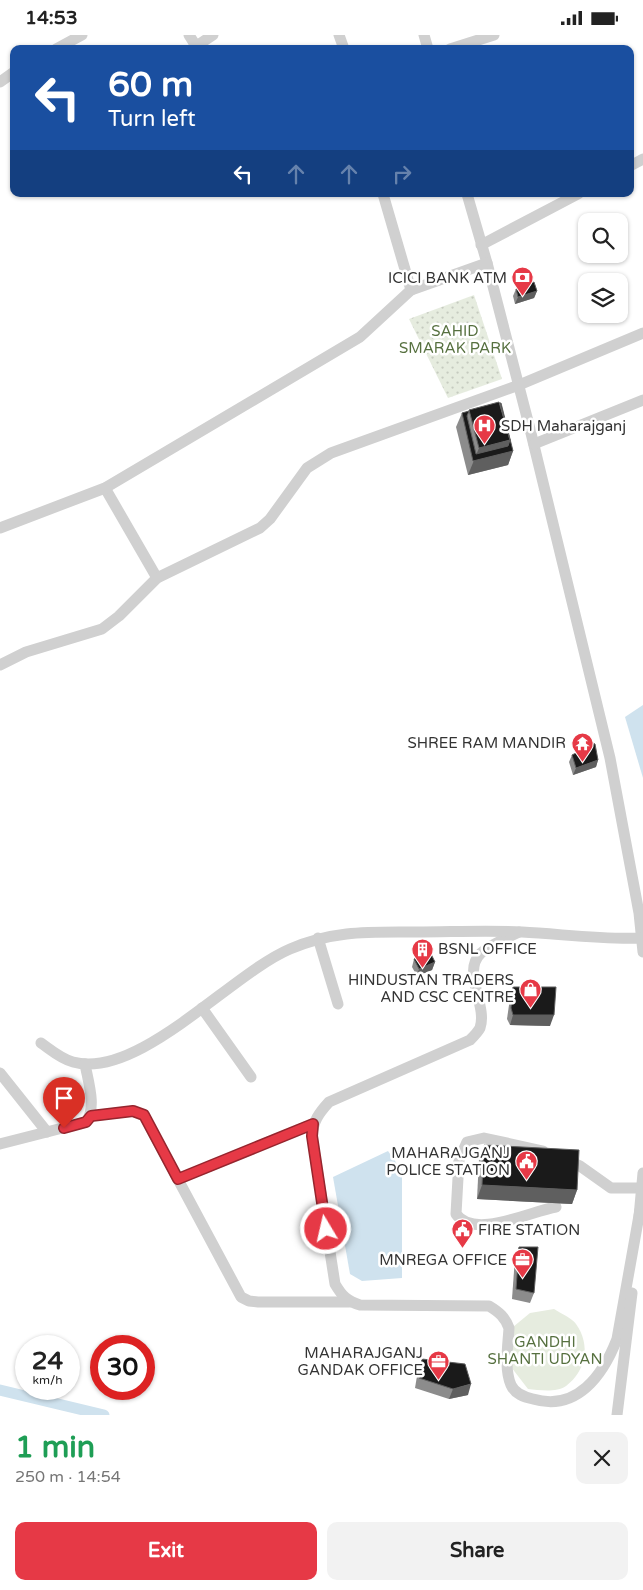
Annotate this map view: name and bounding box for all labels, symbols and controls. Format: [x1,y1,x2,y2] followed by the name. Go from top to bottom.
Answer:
[25,7,78,29] text: 14:53
[108,64,193,106] text: 60 m
[25,65,90,130] icon: left
[108,106,196,132] text: Turn left
[229,160,257,188] icon: left
[282,160,310,188] icon: ahead
[335,160,363,188] icon: ahead
[388,160,416,188] icon: right
[578,213,628,323] map controls
[578,213,628,263] button: search
[511,266,535,297] bank icon: ICICI BANK ATM
[388,269,507,287] place label: ICICI BANK ATM
[578,273,628,323] button: layers
[399,322,511,357] park label: SAHID SMARAK PARK
[473,414,497,445] hospital icon: SDH Maharajganj
[501,417,626,435] place label: SDH Maharajganj
[570,731,594,762] temple icon: SHREE RAM MANDIR
[408,734,566,752] place label: SHREE RAM MANDIR
[410,937,434,968] building icon: BSNL OFFICE
[438,940,537,958] place label: BSNL OFFICE
[348,971,514,1006] place label: HINDUSTAN TRADERS AND CSC CENTRE
[518,977,542,1008] shop icon: HINDUSTAN TRADERS AND CSC CENTRE
[43,1077,85,1128] pin
[50,1084,78,1112] icon: arrive
[386,1144,510,1179] place label: MAHARAJGANJ POLICE STATION
[514,1150,538,1181] public building icon: MAHARAJGANJ POLICE STATION
[299,1202,351,1254] position arrow
[450,1218,474,1249] public building icon: FIRE STATION
[478,1221,580,1239] place label: FIRE STATION
[511,1248,535,1279] office icon: MNREGA OFFICE
[379,1251,507,1269] place label: MNREGA OFFICE
[487,1333,603,1368] park label: GANDHI SHANTI UDYAN
[90,1335,155,1400] speed limit sign: 30
[298,1344,423,1379] place label: MAHARAJGANJ GANDAK OFFICE
[32,1346,63,1376] text: 24
[427,1350,451,1381] office icon: MAHARAJGANJ GANDAK OFFICE
[32,1373,63,1387] text: km/h
[15,1429,95,1466] text: 1 min
[576,1432,628,1484] button: close
[15,1467,121,1487] text: 250 m · 14:54
[15,1522,317,1580] button: Exit
[327,1522,628,1580] button: Share

